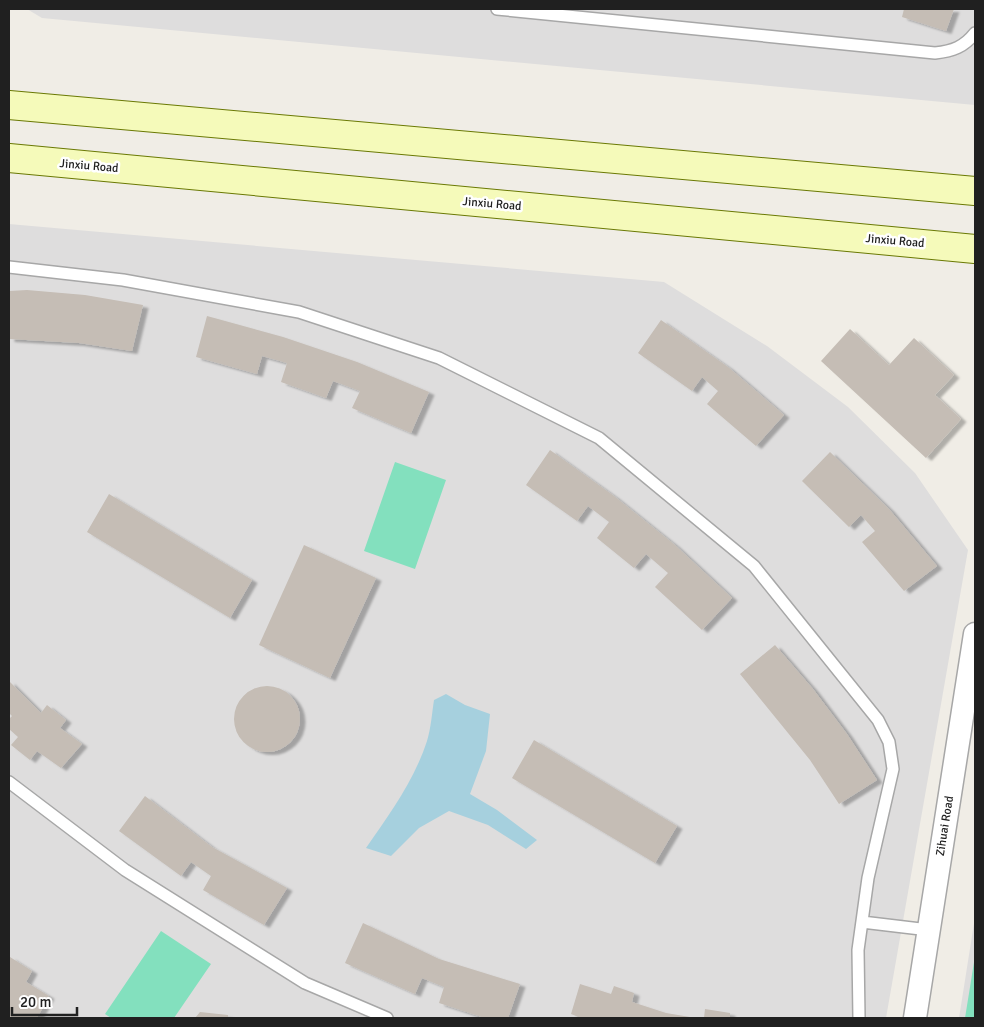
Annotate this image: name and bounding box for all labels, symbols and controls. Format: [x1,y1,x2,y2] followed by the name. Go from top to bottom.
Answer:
[59,156,119,176] street label: Jinxiu Road
[462,194,522,214] street label: Jinxiu Road
[865,231,925,251] street label: Jinxiu Road
[933,795,957,857] street label: Zihuai Road
[12,984,78,1016] scale bar
[20,993,51,1011] text: 20 m

